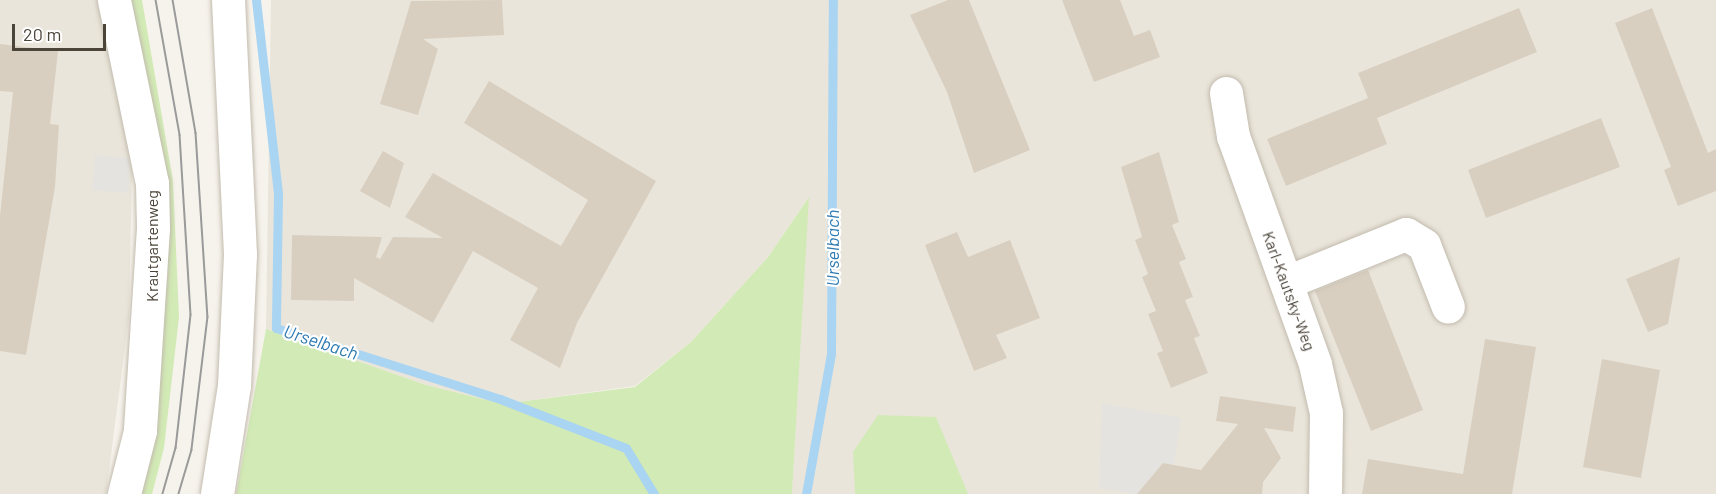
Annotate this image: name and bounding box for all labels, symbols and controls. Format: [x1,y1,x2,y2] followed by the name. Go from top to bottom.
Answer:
[15,12,110,50] scale bar
[23,23,61,45] text: 20 m
[142,190,162,302] street label: Krautgartenweg
[821,210,843,286] water label: Urselbach
[1259,229,1319,353] street label: Karl-Kautsky-Weg
[281,320,361,364] water label: Urselbach

